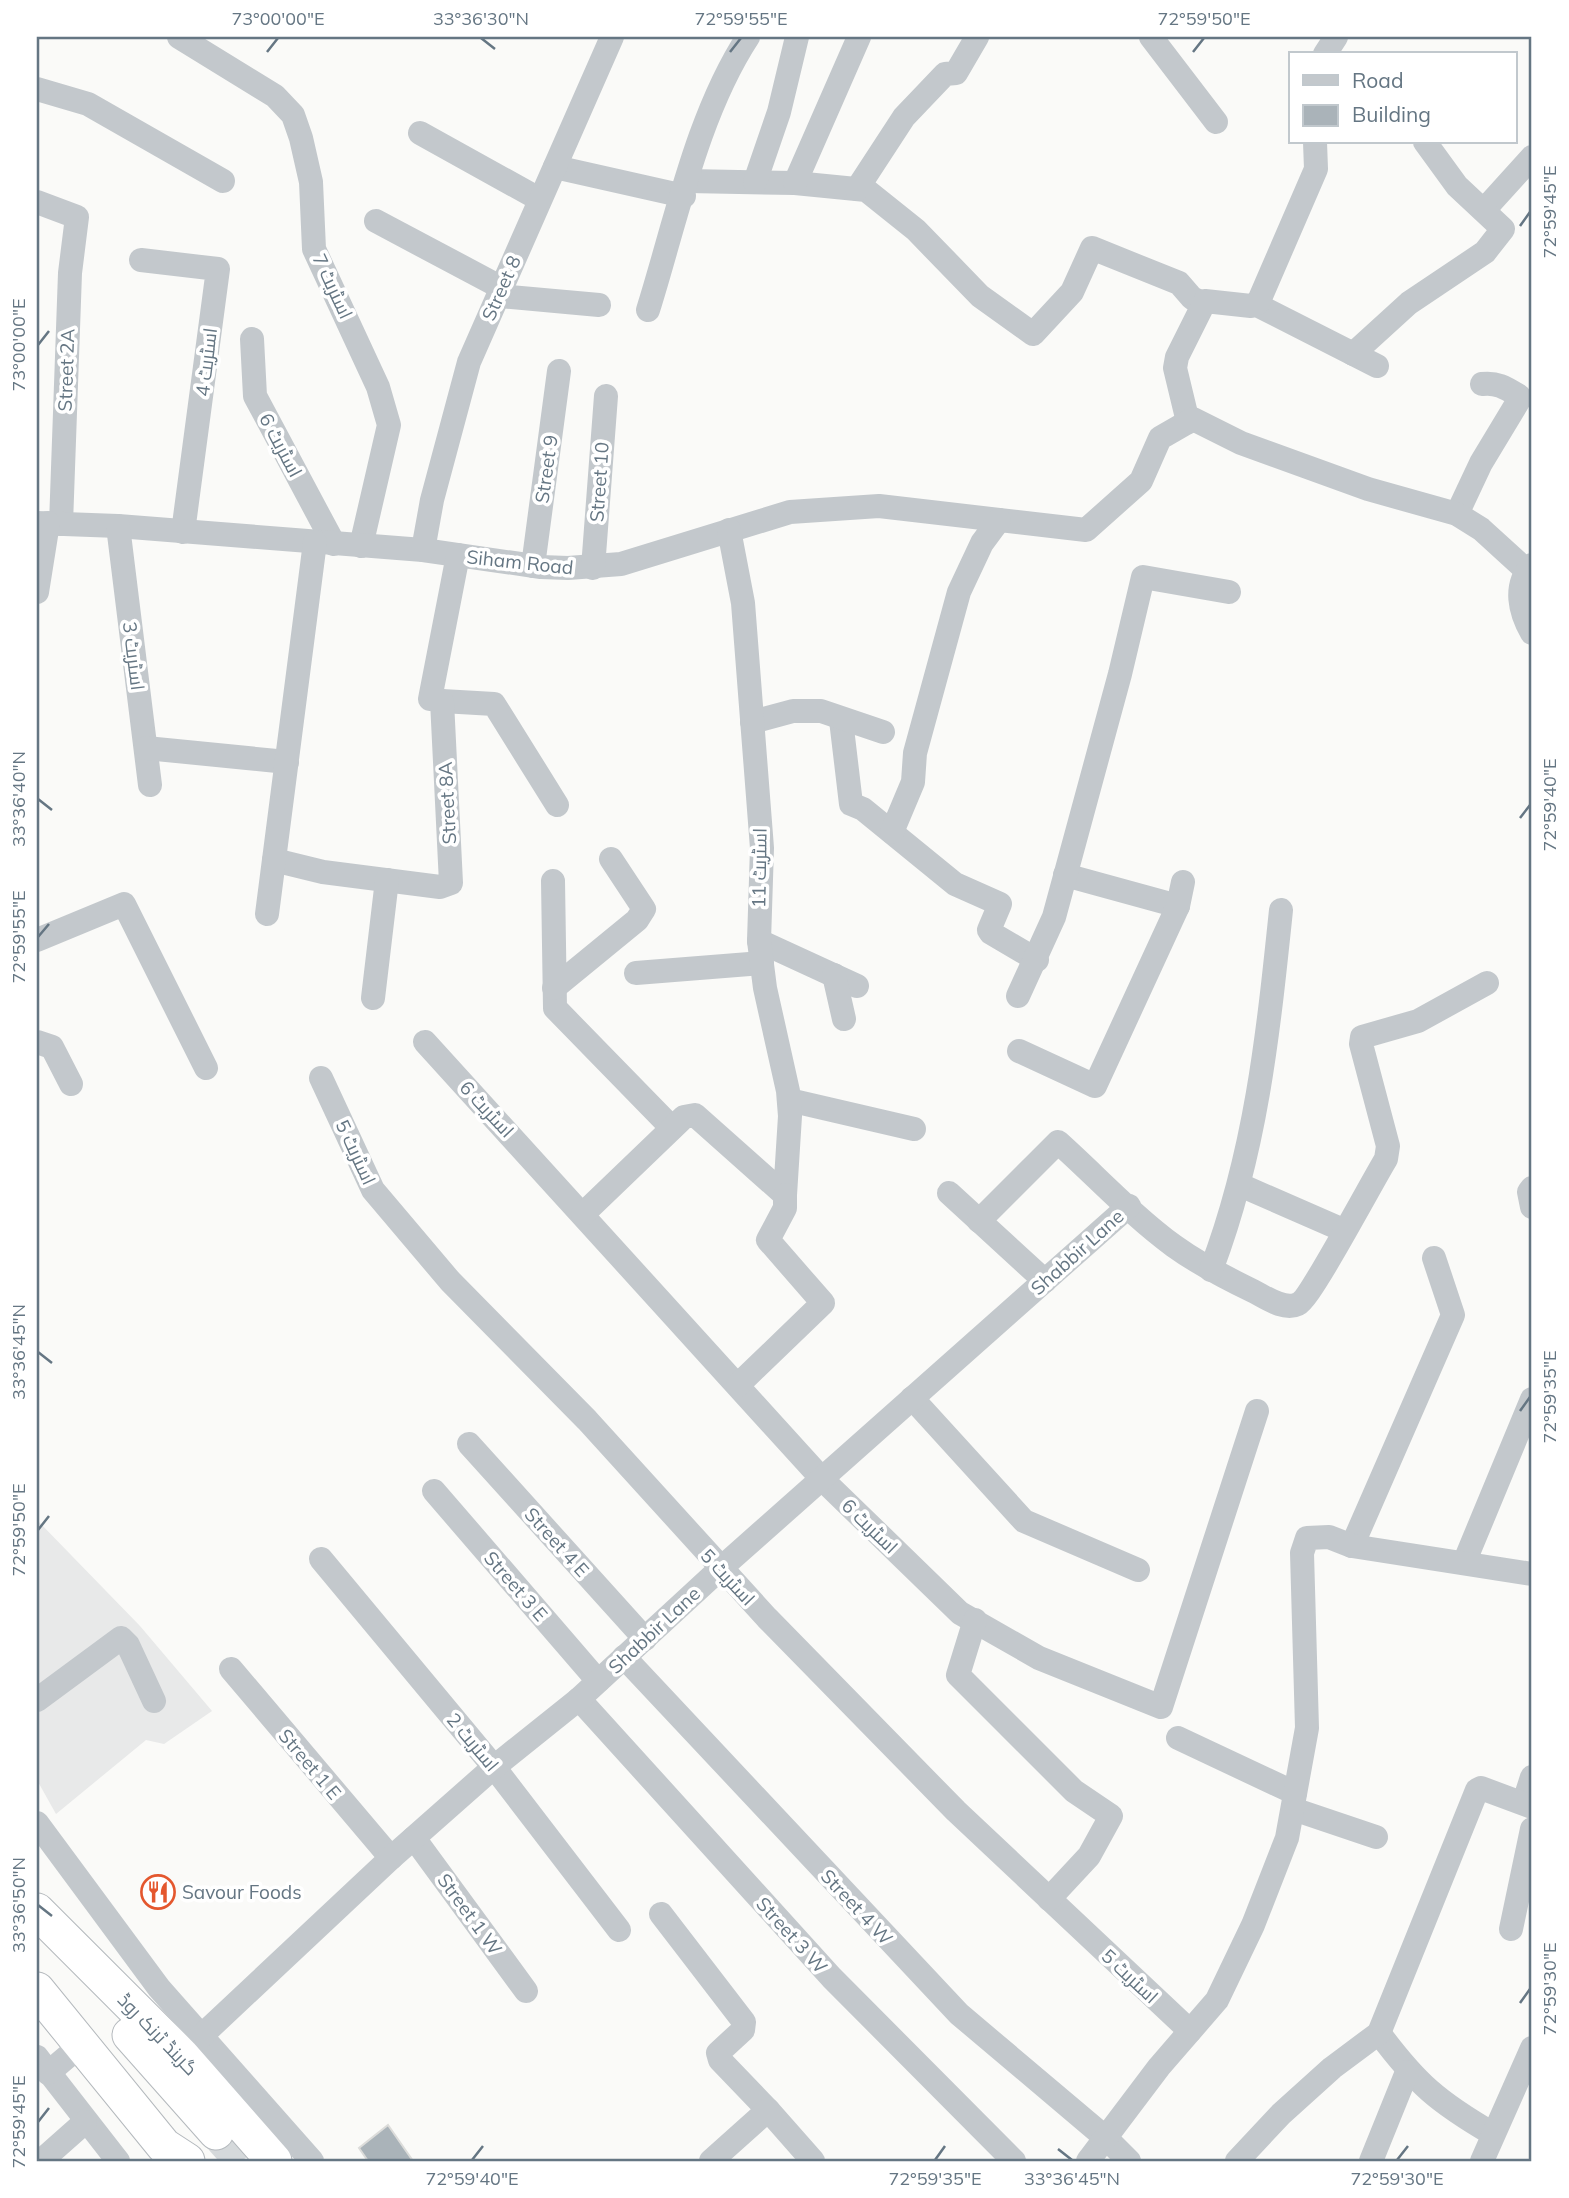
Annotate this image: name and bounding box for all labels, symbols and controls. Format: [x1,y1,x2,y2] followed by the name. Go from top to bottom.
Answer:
[231,7,325,30] text: 73°00'00"E
[433,7,529,30] text: 33°36'30"N
[694,7,788,30] text: 72°59'55"E
[1157,7,1251,30] text: 72°59'50"E
[1289,52,1516,144] legend
[1352,67,1403,93] text: Road
[1352,101,1431,127] text: Building
[1538,165,1561,259] text: 72°59'45"E
[308,250,358,322] street label: اسٹریٹ 7
[476,252,526,324] street label: Street 8
[7,298,30,392] text: 73°00'00"E
[190,326,222,398] street label: اسٹریٹ 4
[53,328,79,412] street label: Street 2A
[254,409,308,481] street label: اسٹریٹ 6
[529,433,563,505] street label: Street 9
[584,441,614,523] street label: Street 10
[465,544,575,580] street label: Siham Road
[118,620,150,692] street label: اسٹریٹ 3
[7,751,30,847] text: 33°36'40"N
[1538,758,1561,852] text: 72°59'40"E
[433,761,461,845] street label: Street 8A
[746,828,772,908] street label: اسٹریٹ 11
[7,890,30,984] text: 72°59'55"E
[455,1076,519,1142] street label: اسٹریٹ 6
[331,1116,381,1188] street label: اسٹریٹ 5
[1026,1204,1128,1300] street label: Shabbir Lane
[7,1304,30,1400] text: 33°36'45"N
[1538,1350,1561,1444] text: 72°59'35"E
[7,1483,30,1577] text: 72°59'50"E
[837,1493,903,1559] street label: اسٹریٹ 6
[520,1502,594,1582] street label: Street 4 E
[696,1544,760,1610] street label: اسٹریٹ 5
[479,1546,553,1626] street label: Street 3 E
[603,1581,705,1679] street label: Shabbir Lane
[442,1708,504,1776] street label: اسٹریٹ 2
[273,1724,347,1804] street label: Street 1 E
[7,1857,30,1953] text: 33°36'50"N
[816,1864,898,1950] street label: Street 4 W
[432,1869,508,1959] street label: Street 1 W
[139,1873,177,1911] restaurant icon: Savour Foods
[182,1880,302,1904] place label: Savour Foods
[751,1892,833,1978] street label: Street 3 W
[1538,1942,1561,2036] text: 72°59'30"E
[1097,1944,1163,2008] street label: اسٹریٹ 5
[113,1988,203,2080] street label: گرینڈ ٹرنک روڈ
[7,2075,30,2169] text: 72°59'45"E
[425,2167,519,2190] text: 72°59'40"E
[888,2167,982,2190] text: 72°59'35"E
[1024,2167,1120,2190] text: 33°36'45"N
[1350,2167,1444,2190] text: 72°59'30"E

